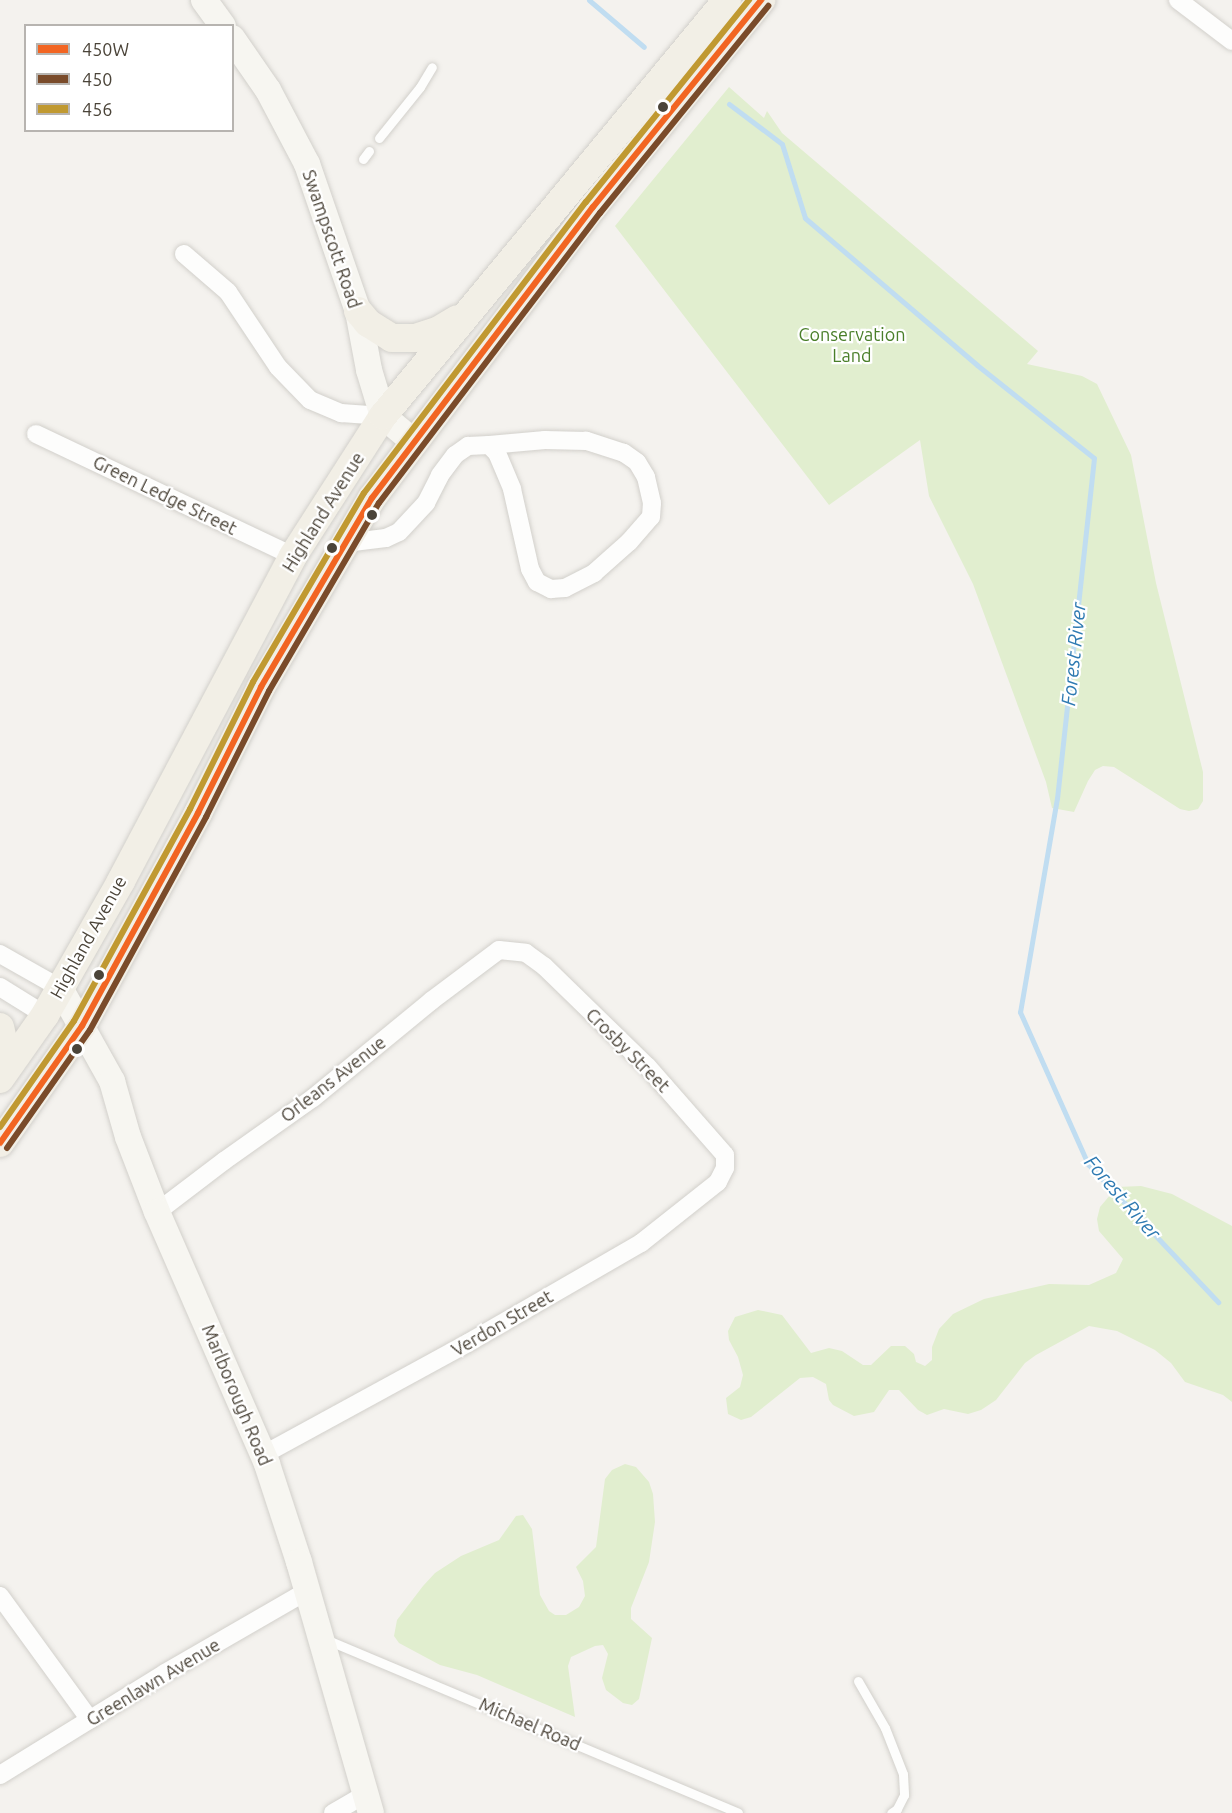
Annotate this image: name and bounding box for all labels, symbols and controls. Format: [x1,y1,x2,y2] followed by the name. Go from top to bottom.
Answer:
[24,24,234,132] legend
[82,39,129,59] text: 450W
[82,69,112,89] text: 450
[82,99,112,119] text: 456
[657,101,669,113] unlabelled marker
[298,167,366,311] street label: Swampscott Road
[798,324,906,366] park label: Conservation Land
[278,448,368,576] street label: Highland Avenue
[90,451,240,539] street label: Green Ledge Street
[366,509,378,521] unlabelled marker
[326,542,338,554] unlabelled marker
[1056,601,1090,707] water label: Forest River
[45,872,131,1002] street label: Highland Avenue
[93,969,105,981] unlabelled marker
[582,1004,674,1096] street label: Crosby Street
[276,1031,390,1127] street label: Orleans Avenue
[71,1043,83,1055] unlabelled marker
[1080,1150,1166,1244] water label: Forest River
[448,1285,556,1361] street label: Verdon Street
[197,1321,277,1469] street label: Marlborough Road
[82,1634,224,1730] street label: Greenlawn Avenue
[476,1693,584,1755] street label: Michael Road

